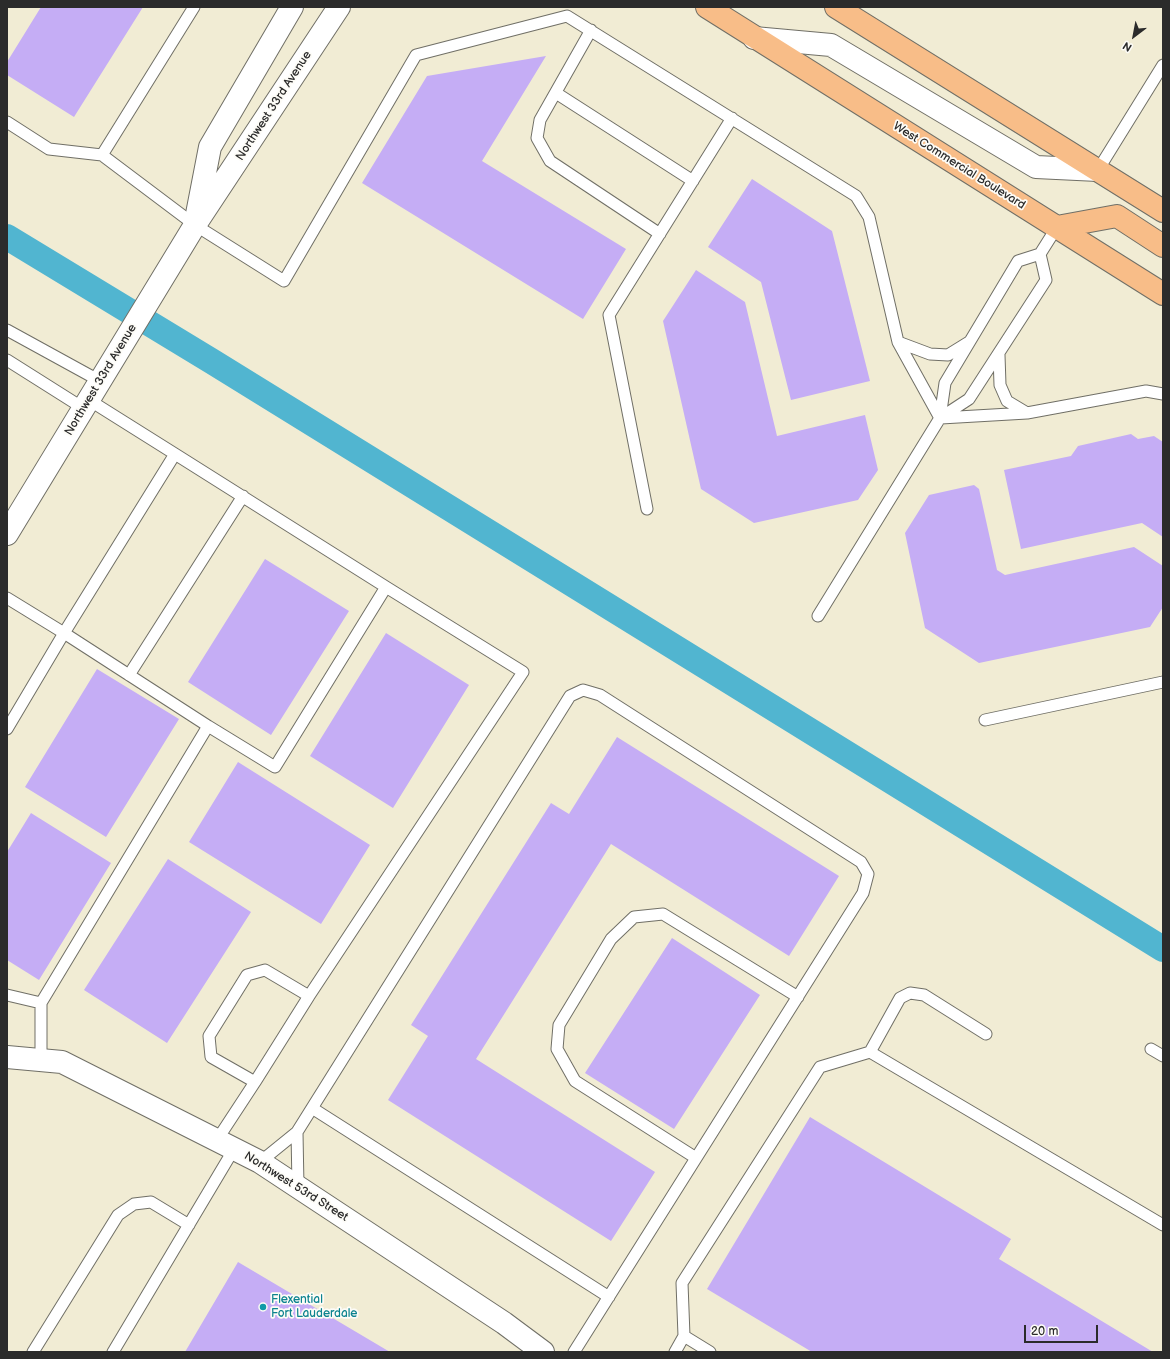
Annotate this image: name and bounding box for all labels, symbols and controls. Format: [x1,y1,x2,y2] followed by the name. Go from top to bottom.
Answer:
[1114,16,1154,56] north arrow
[1120,39,1134,54] text: N
[233,49,315,163] street label: Northwest 33rd Avenue
[890,119,1028,213] street label: West Commercial Boulevard
[62,322,140,438] street label: Northwest 33rd Avenue
[241,1149,351,1225] street label: Northwest 53rd Street
[271,1293,357,1321] place label: Flexential Fort Lauderdale
[258,1302,268,1312] marker: Flexential Fort Lauderdale
[1026,1317,1100,1343] scale bar
[1031,1324,1058,1339] text: 20 m

